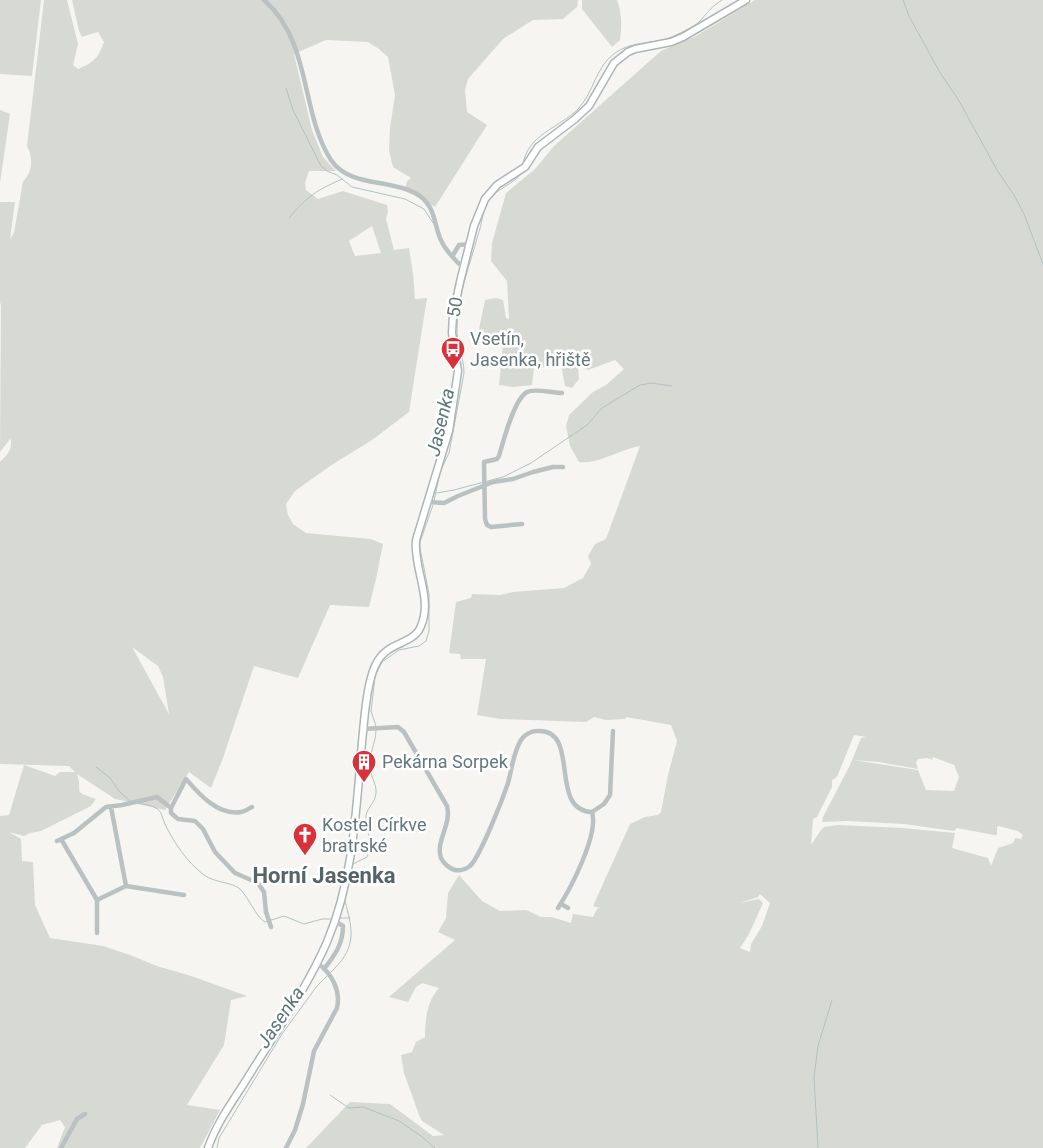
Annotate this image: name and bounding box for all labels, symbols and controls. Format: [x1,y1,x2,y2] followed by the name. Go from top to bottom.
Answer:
[443,295,466,319] street label: 50
[470,328,591,370] place label: Vsetín, Jasenka, hřiště
[440,336,466,370] bus stop icon: Vsetín, Jasenka, hřiště
[422,386,459,458] water label: Jasenka
[351,749,377,783] building icon: Pekárna Sorpek
[382,751,509,772] place label: Pekárna Sorpek
[322,814,426,856] place label: Kostel Církve bratrské
[292,822,318,856] church icon: Kostel Církve bratrské
[253,863,396,888] district label: Horní Jasenka
[252,982,309,1052] water label: Jasenka

